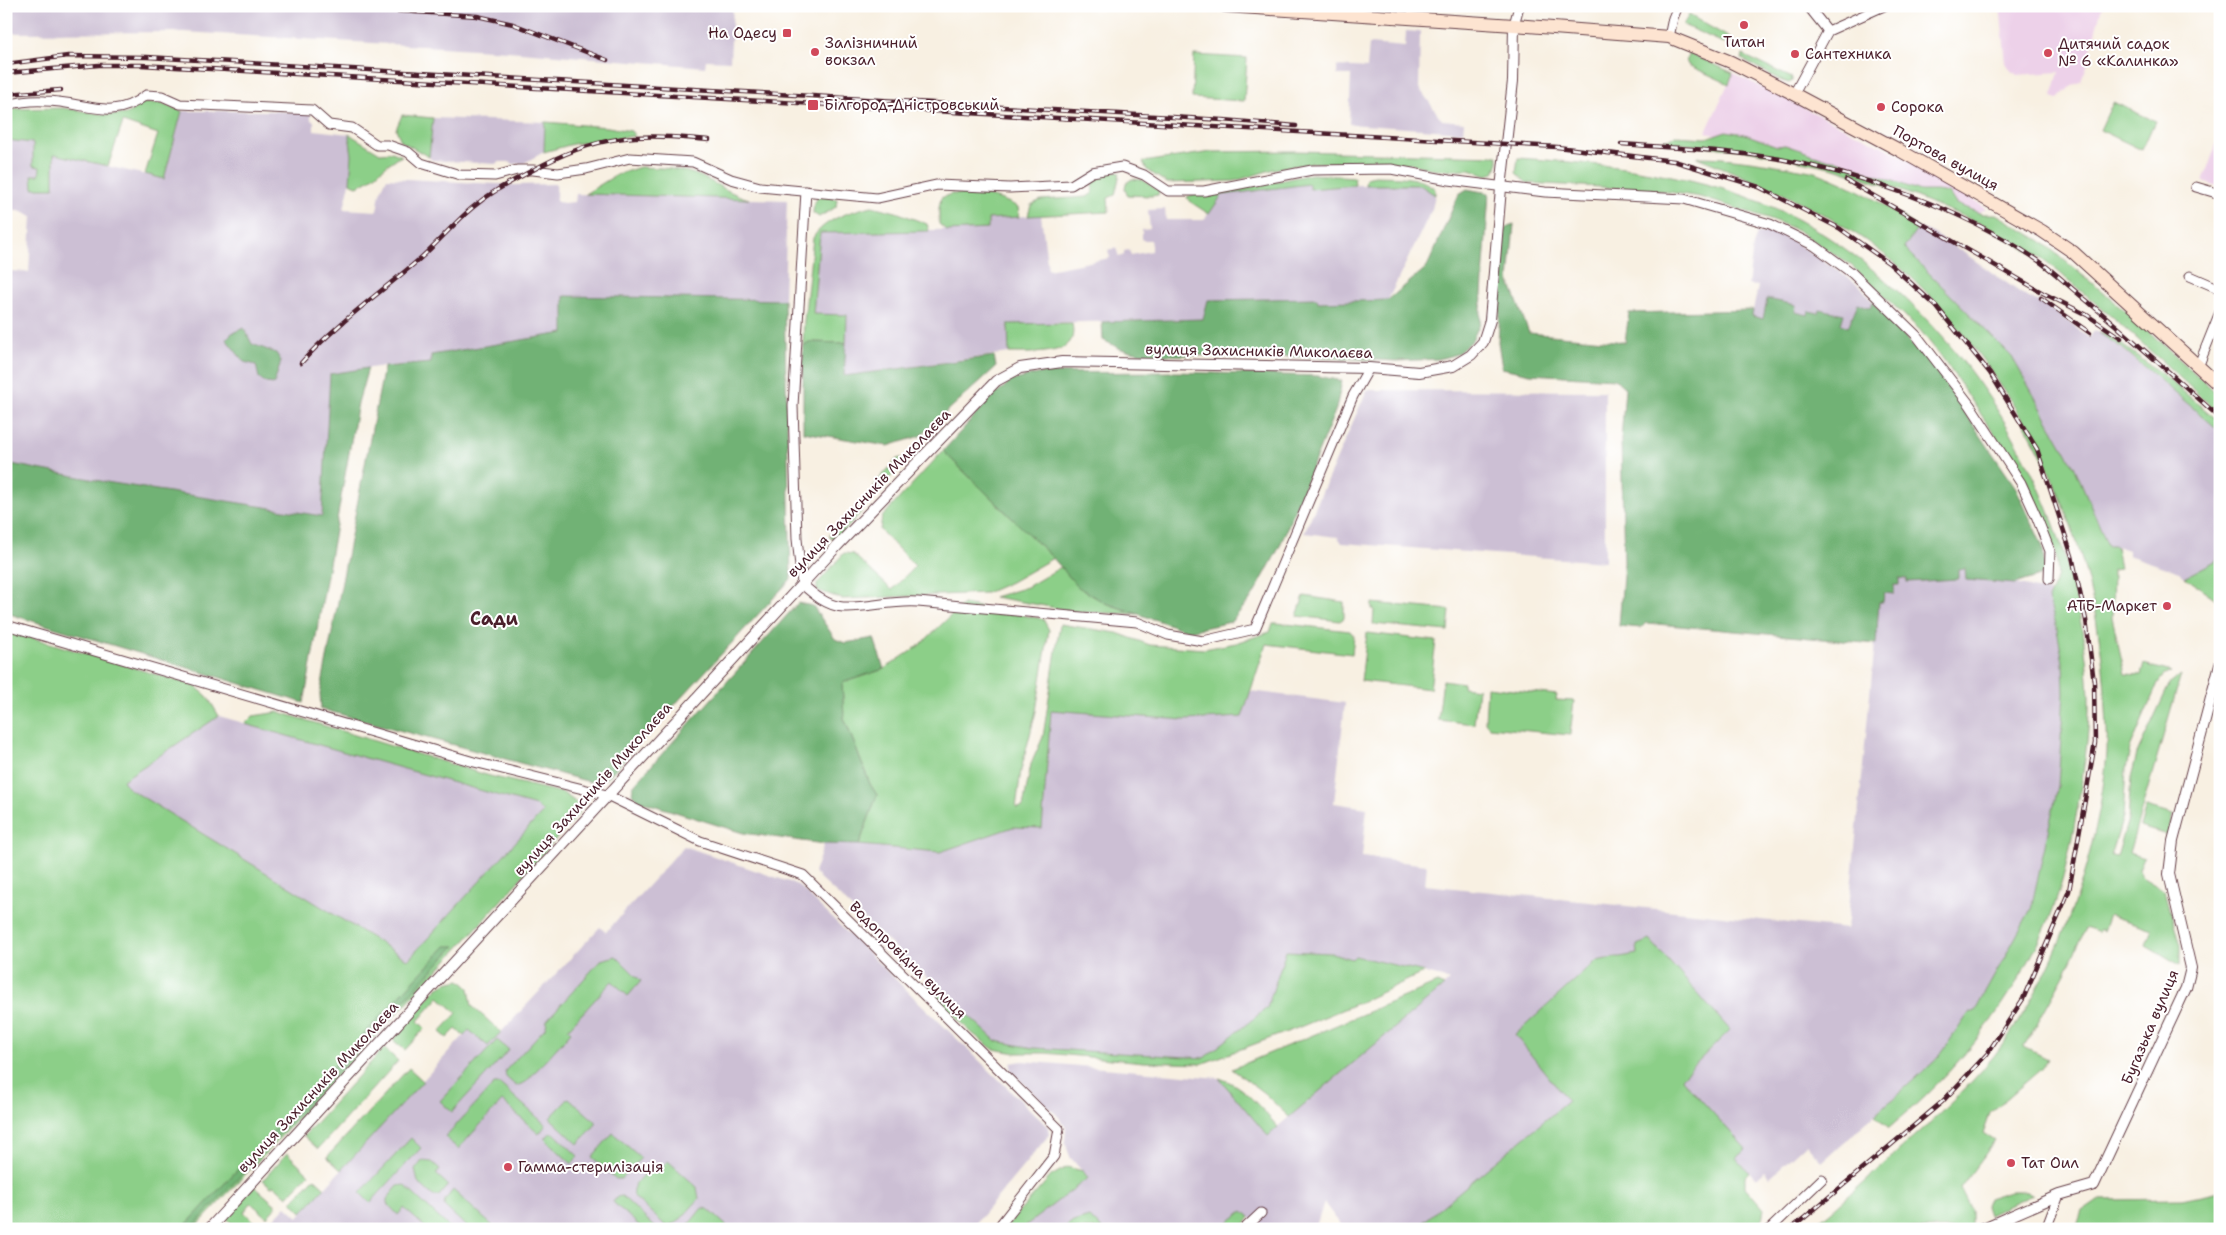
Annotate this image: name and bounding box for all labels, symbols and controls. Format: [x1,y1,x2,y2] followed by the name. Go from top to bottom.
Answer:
[1738,19,1750,31] marker: Титан
[708,23,777,43] place label: На Одесу
[781,27,793,39] marker: На Одесу
[1723,32,1765,52] place label: Титан
[825,33,918,70] place label: Залізничний вокзал
[2058,34,2179,71] place label: Дитячий садок № 6 «Калинка»
[1805,44,1892,64] place label: Сантехника
[809,46,821,58] marker: Залізничний вокзал
[2042,47,2054,59] marker: Дитячий садок № 6 «Калинка»
[1789,48,1801,60] marker: Сантехника
[824,95,999,115] place label: Білгород-Дністровський
[1891,97,1944,117] place label: Сорока
[806,98,820,112] marker: Білгород-Дністровський
[1875,101,1887,113] marker: Сорока
[1890,121,2002,195] street label: Портова вулиця
[1145,339,1374,363] street label: вулиця Захисників Миколаєва
[783,404,956,582] street label: вулиця Захисників Миколаєва
[2067,596,2157,616] place label: АТБ-Маркет
[2161,600,2173,612] marker: АТБ-Маркет
[470,607,519,631] district label: Сади
[509,697,677,880] street label: вулиця Захисників Миколаєва
[845,897,971,1023] street label: Водопровідна вулиця
[2117,967,2183,1087] street label: Бугазька вулиця
[233,997,403,1177] street label: вулиця Захисників Миколаєва
[2021,1153,2080,1173] place label: Тат Оил
[518,1157,663,1177] place label: Гамма-стерилізація
[2005,1157,2017,1169] marker: Тат Оил
[502,1161,514,1173] marker: Гамма-стерилізація

